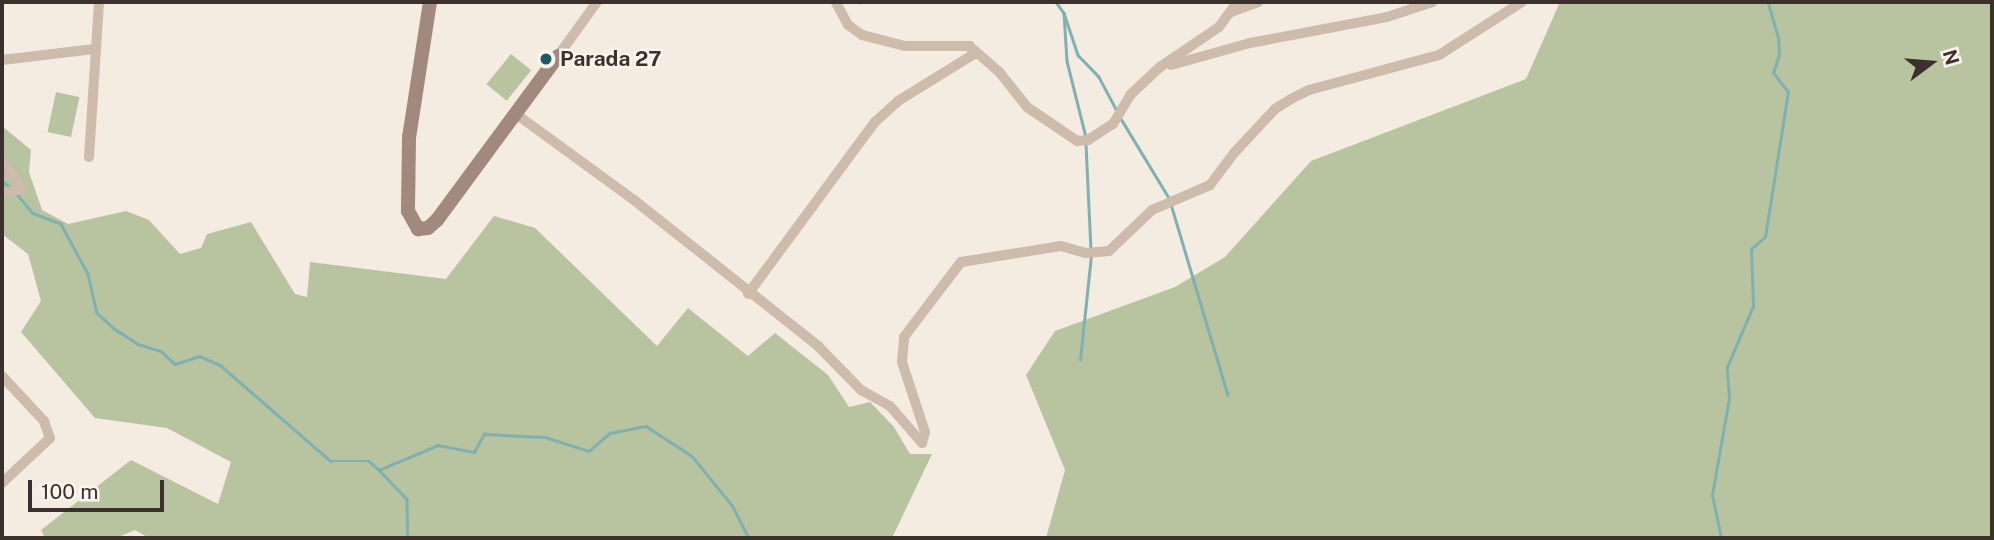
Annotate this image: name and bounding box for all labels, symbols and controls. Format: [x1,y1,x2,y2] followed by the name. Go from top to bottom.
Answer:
[1896,28,1966,98] north arrow
[560,46,662,72] place label: Parada 27
[1939,47,1964,67] text: N
[538,51,554,67] marker: Parada 27
[32,466,168,510] scale bar
[41,479,98,504] text: 100 m

